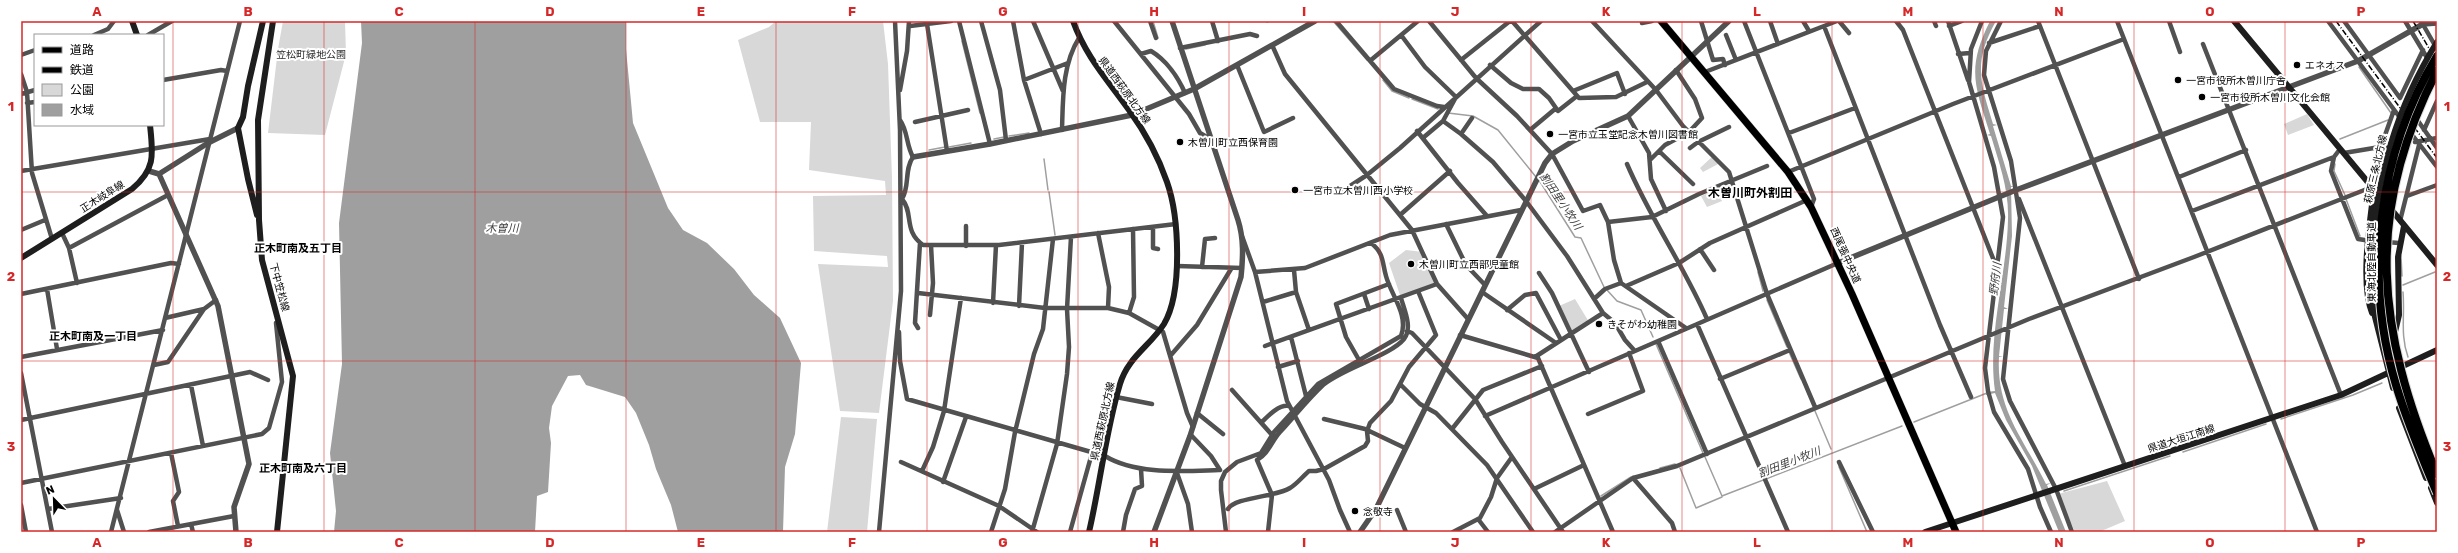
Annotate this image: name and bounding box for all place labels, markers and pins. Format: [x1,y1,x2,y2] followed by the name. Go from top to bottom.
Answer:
[2292,60,2302,70] marker: エネオス
[2305,60,2345,72] place label: エネオス
[2173,75,2183,85] marker: 一宮市役所木曽川庁舎
[2186,75,2286,87] place label: 一宮市役所木曽川庁舎
[2197,92,2207,102] marker: 一宮市役所木曽川文化会館
[2210,92,2330,104] place label: 一宮市役所木曽川文化会館
[1545,129,1555,139] marker: 一宮市立玉堂記念木曽川図書館
[1558,129,1698,141] place label: 一宮市立玉堂記念木曽川図書館
[1175,137,1185,147] marker: 木曽川町立西保育園
[1188,137,1278,149] place label: 木曽川町立西保育園
[1290,185,1300,195] marker: 一宮市立木曽川西小学校
[1303,185,1413,197] place label: 一宮市立木曽川西小学校
[1406,259,1416,269] marker: 木曽川町立西部児童館
[1419,259,1519,271] place label: 木曽川町立西部児童館
[1594,319,1604,329] marker: きそがわ幼稚園
[1607,319,1677,331] place label: きそがわ幼稚園
[1350,506,1360,516] marker: 念敬寺
[1363,506,1393,518] place label: 念敬寺

